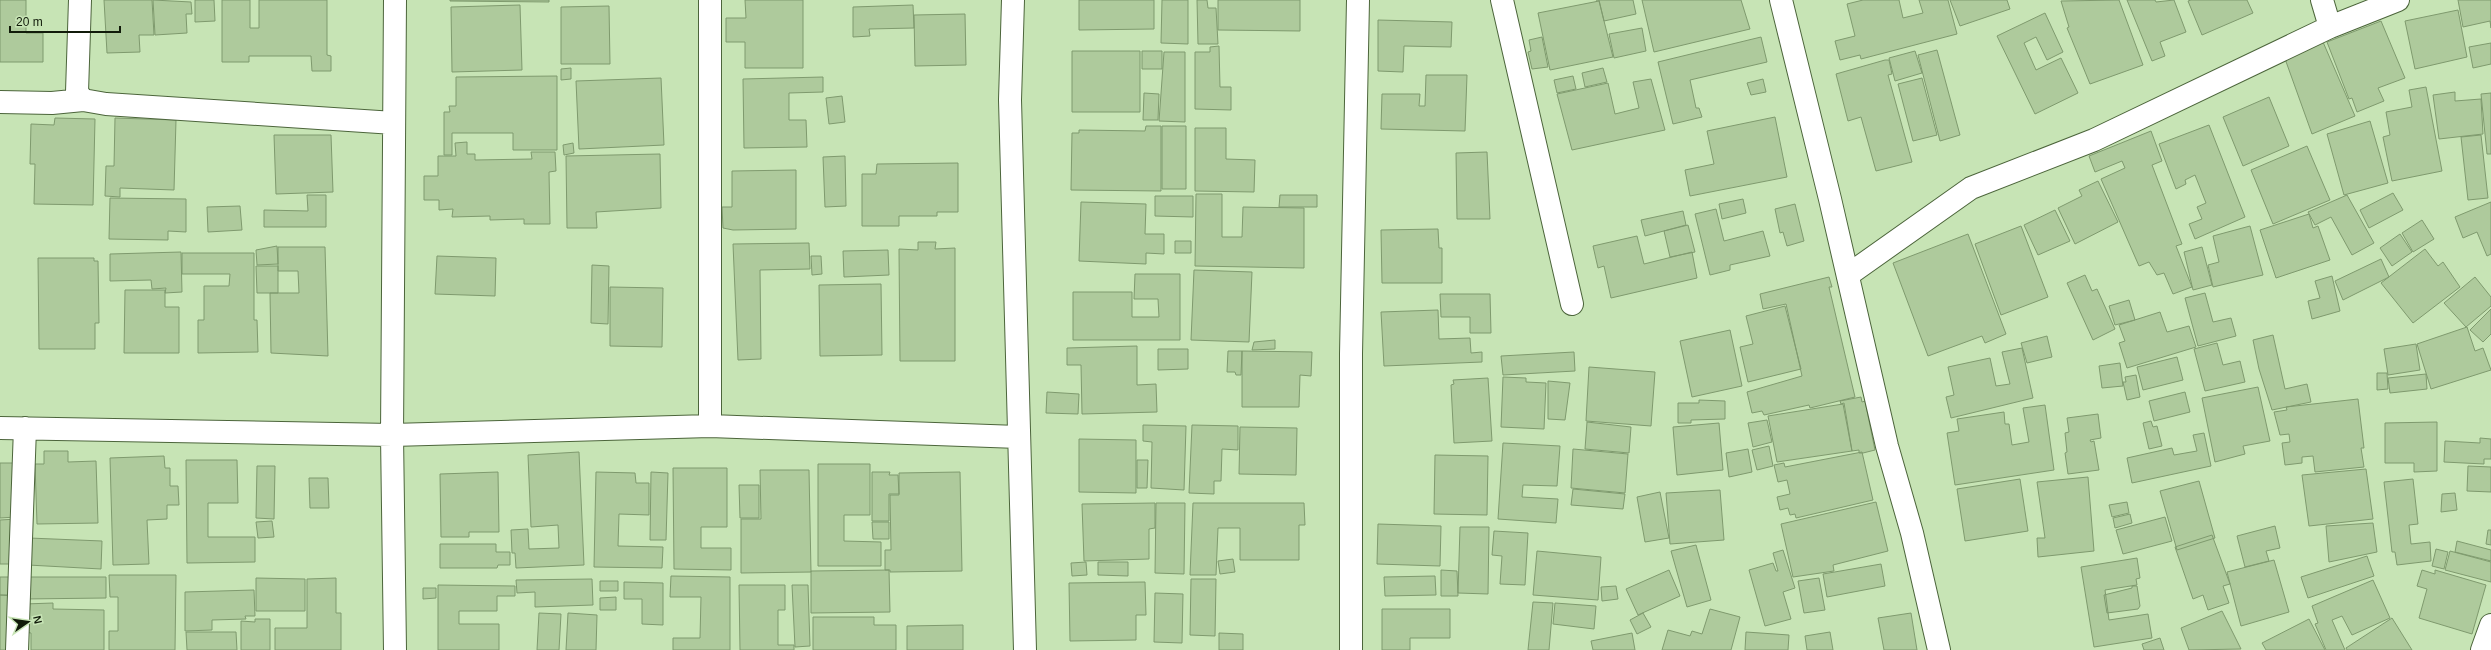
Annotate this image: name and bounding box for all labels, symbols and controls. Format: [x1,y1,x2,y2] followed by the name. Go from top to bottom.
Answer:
[10,8,120,34] scale bar
[16,15,43,29] text: 20 m
[8,602,48,642] north arrow
[31,615,44,625] text: N

